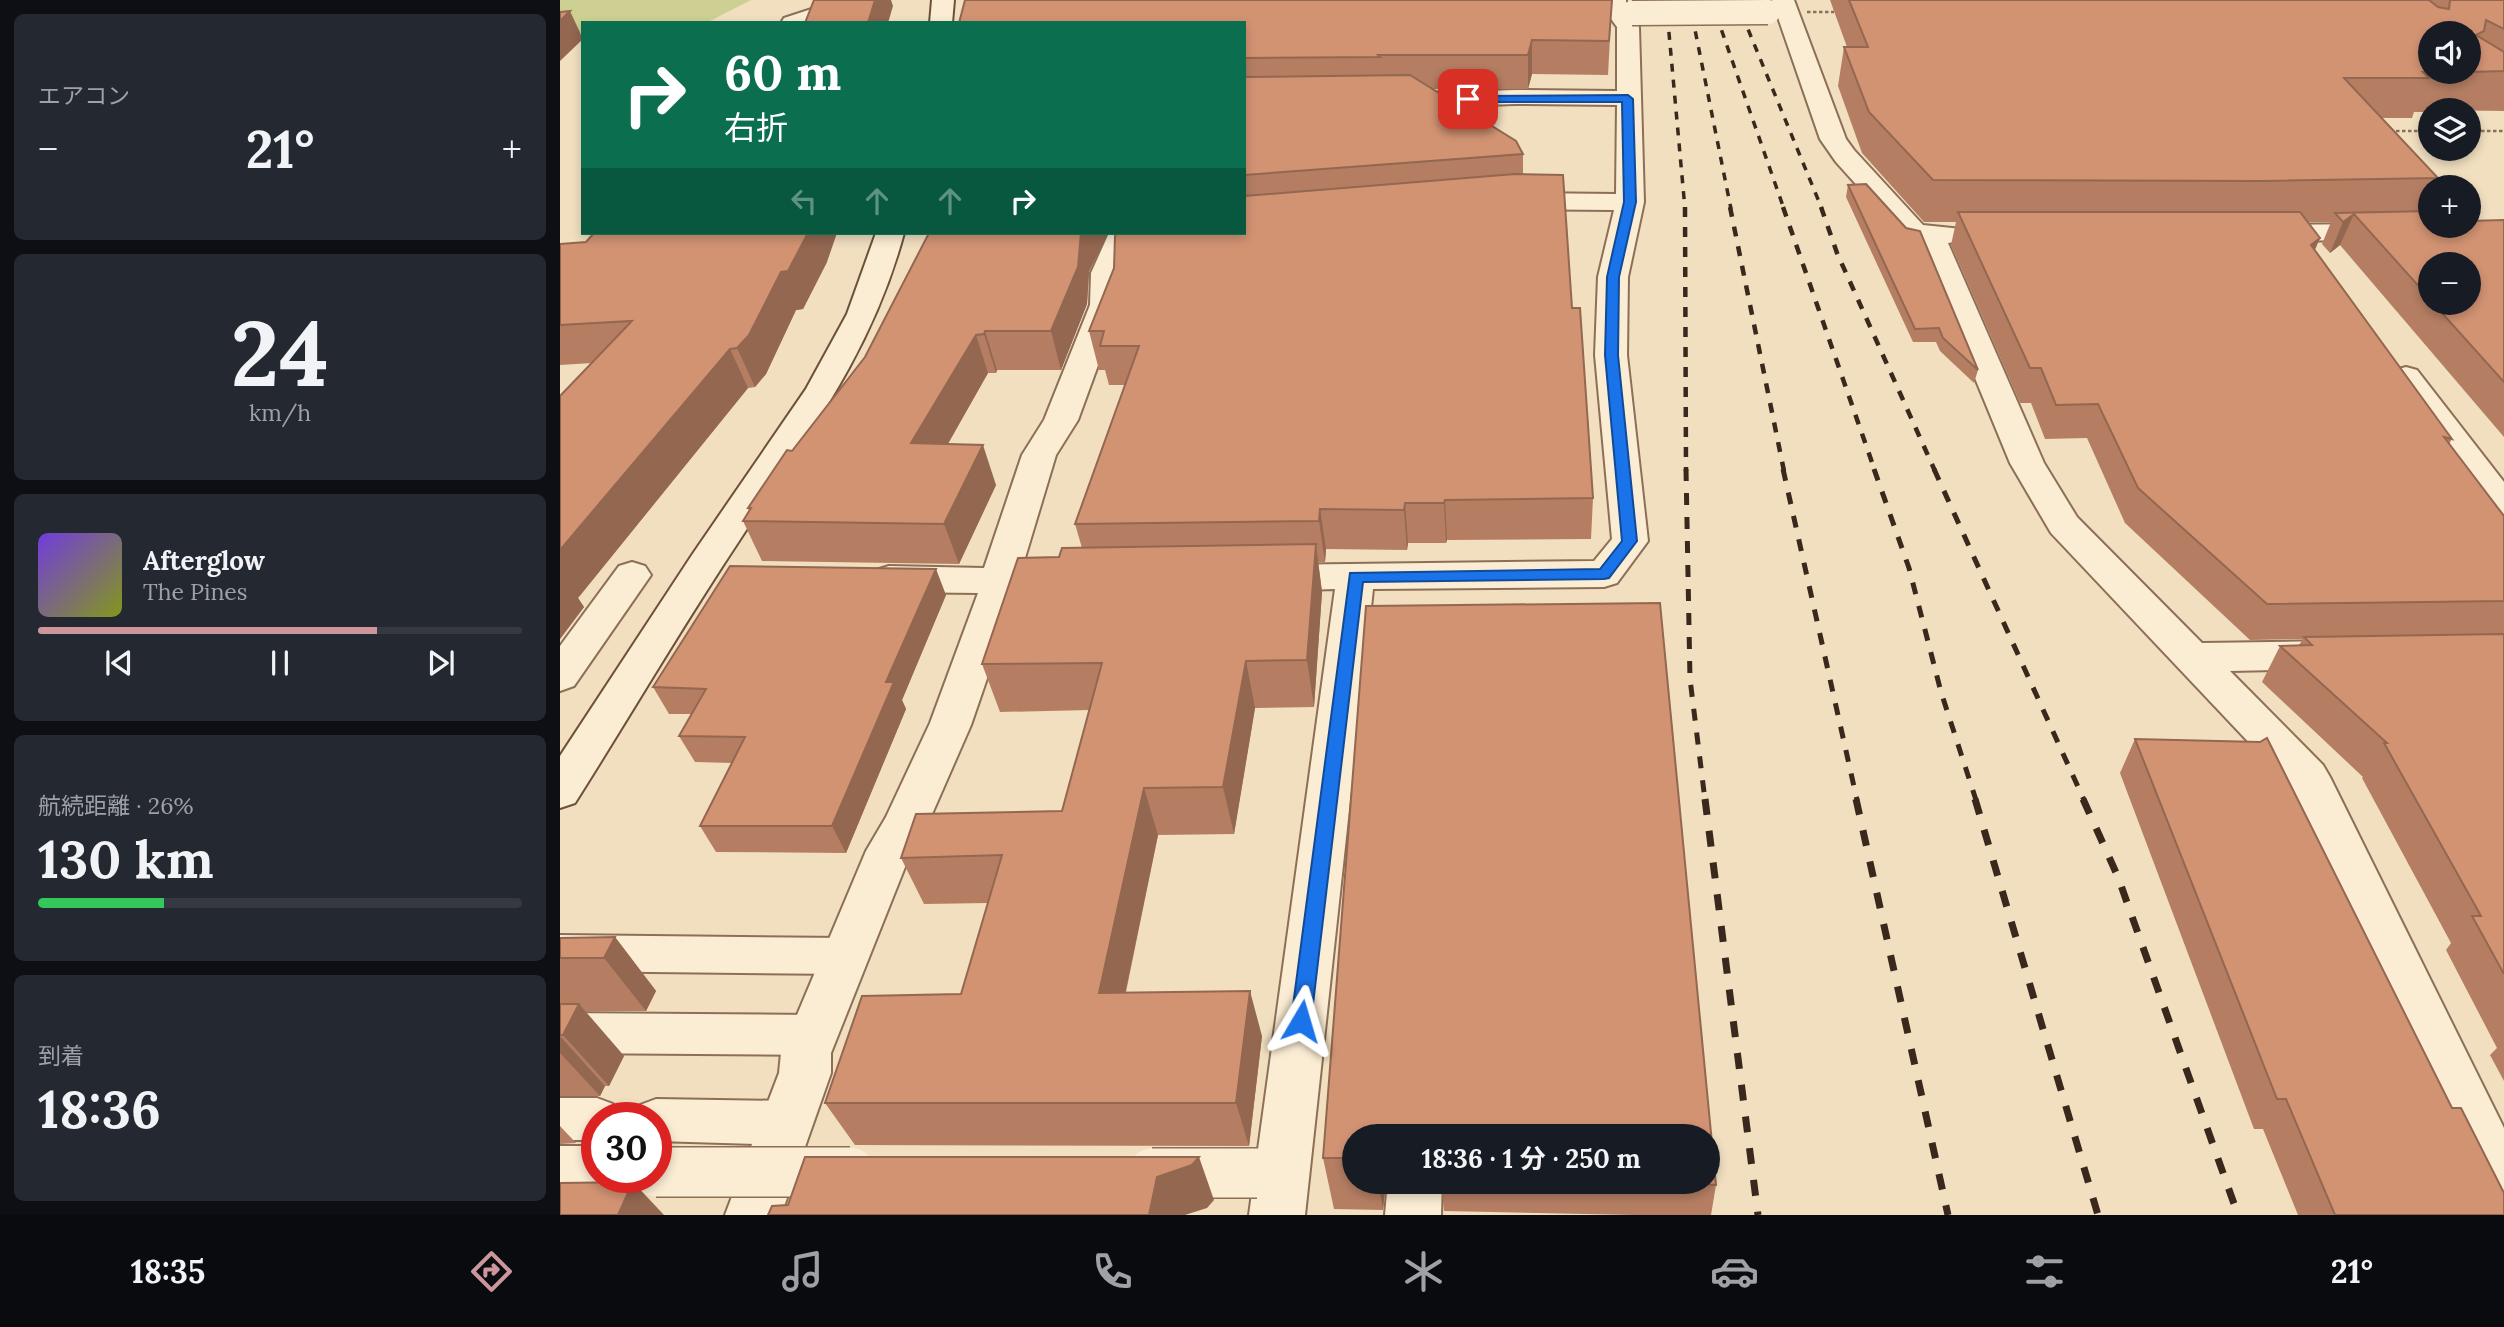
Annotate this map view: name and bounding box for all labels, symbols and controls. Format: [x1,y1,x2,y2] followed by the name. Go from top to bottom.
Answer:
[2418,21,2481,315] map controls
[2418,21,2481,84] button: sound
[724,41,841,103] text: 60 m
[609,49,700,140] icon: right
[1438,69,1498,129] pin
[1449,80,1487,118] icon: arrive
[38,81,130,110] text: エアコン
[2418,98,2481,161] button: layers
[724,107,788,148] text: 右折
[246,116,314,182] text: 21°
[38,125,58,173] text: −
[502,125,522,173] text: +
[2418,175,2481,238] button: +
[785,182,823,220] icon: left
[858,182,896,220] icon: ahead
[931,182,969,220] icon: ahead
[1004,182,1042,220] icon: right
[2418,252,2481,315] button: −
[231,294,329,411] text: 24
[249,398,311,427] text: km/h
[143,544,265,577] text: Afterglow
[143,577,248,606] text: The Pines
[100,644,138,682] icon: previous
[261,644,299,682] icon: pause
[422,644,460,682] icon: next
[38,791,194,820] text: 航続距離 · 26%
[38,826,214,892] text: 130 km
[1264,984,1338,1058] position arrow
[38,1041,84,1070] text: 到着
[38,1076,161,1142] text: 18:36
[581,1102,672,1193] speed limit sign: 30
[1421,1142,1641,1175] text: 18:36 · 1 分 · 250 m
[467,1247,516,1296] icon: directions
[778,1247,827,1296] icon: music
[1088,1247,1137,1296] icon: phone
[1399,1247,1448,1296] icon: climate
[1710,1247,1759,1296] icon: car
[2020,1247,2069,1296] icon: filters
[131,1251,205,1292] text: 18:35
[2331,1251,2373,1292] text: 21°

